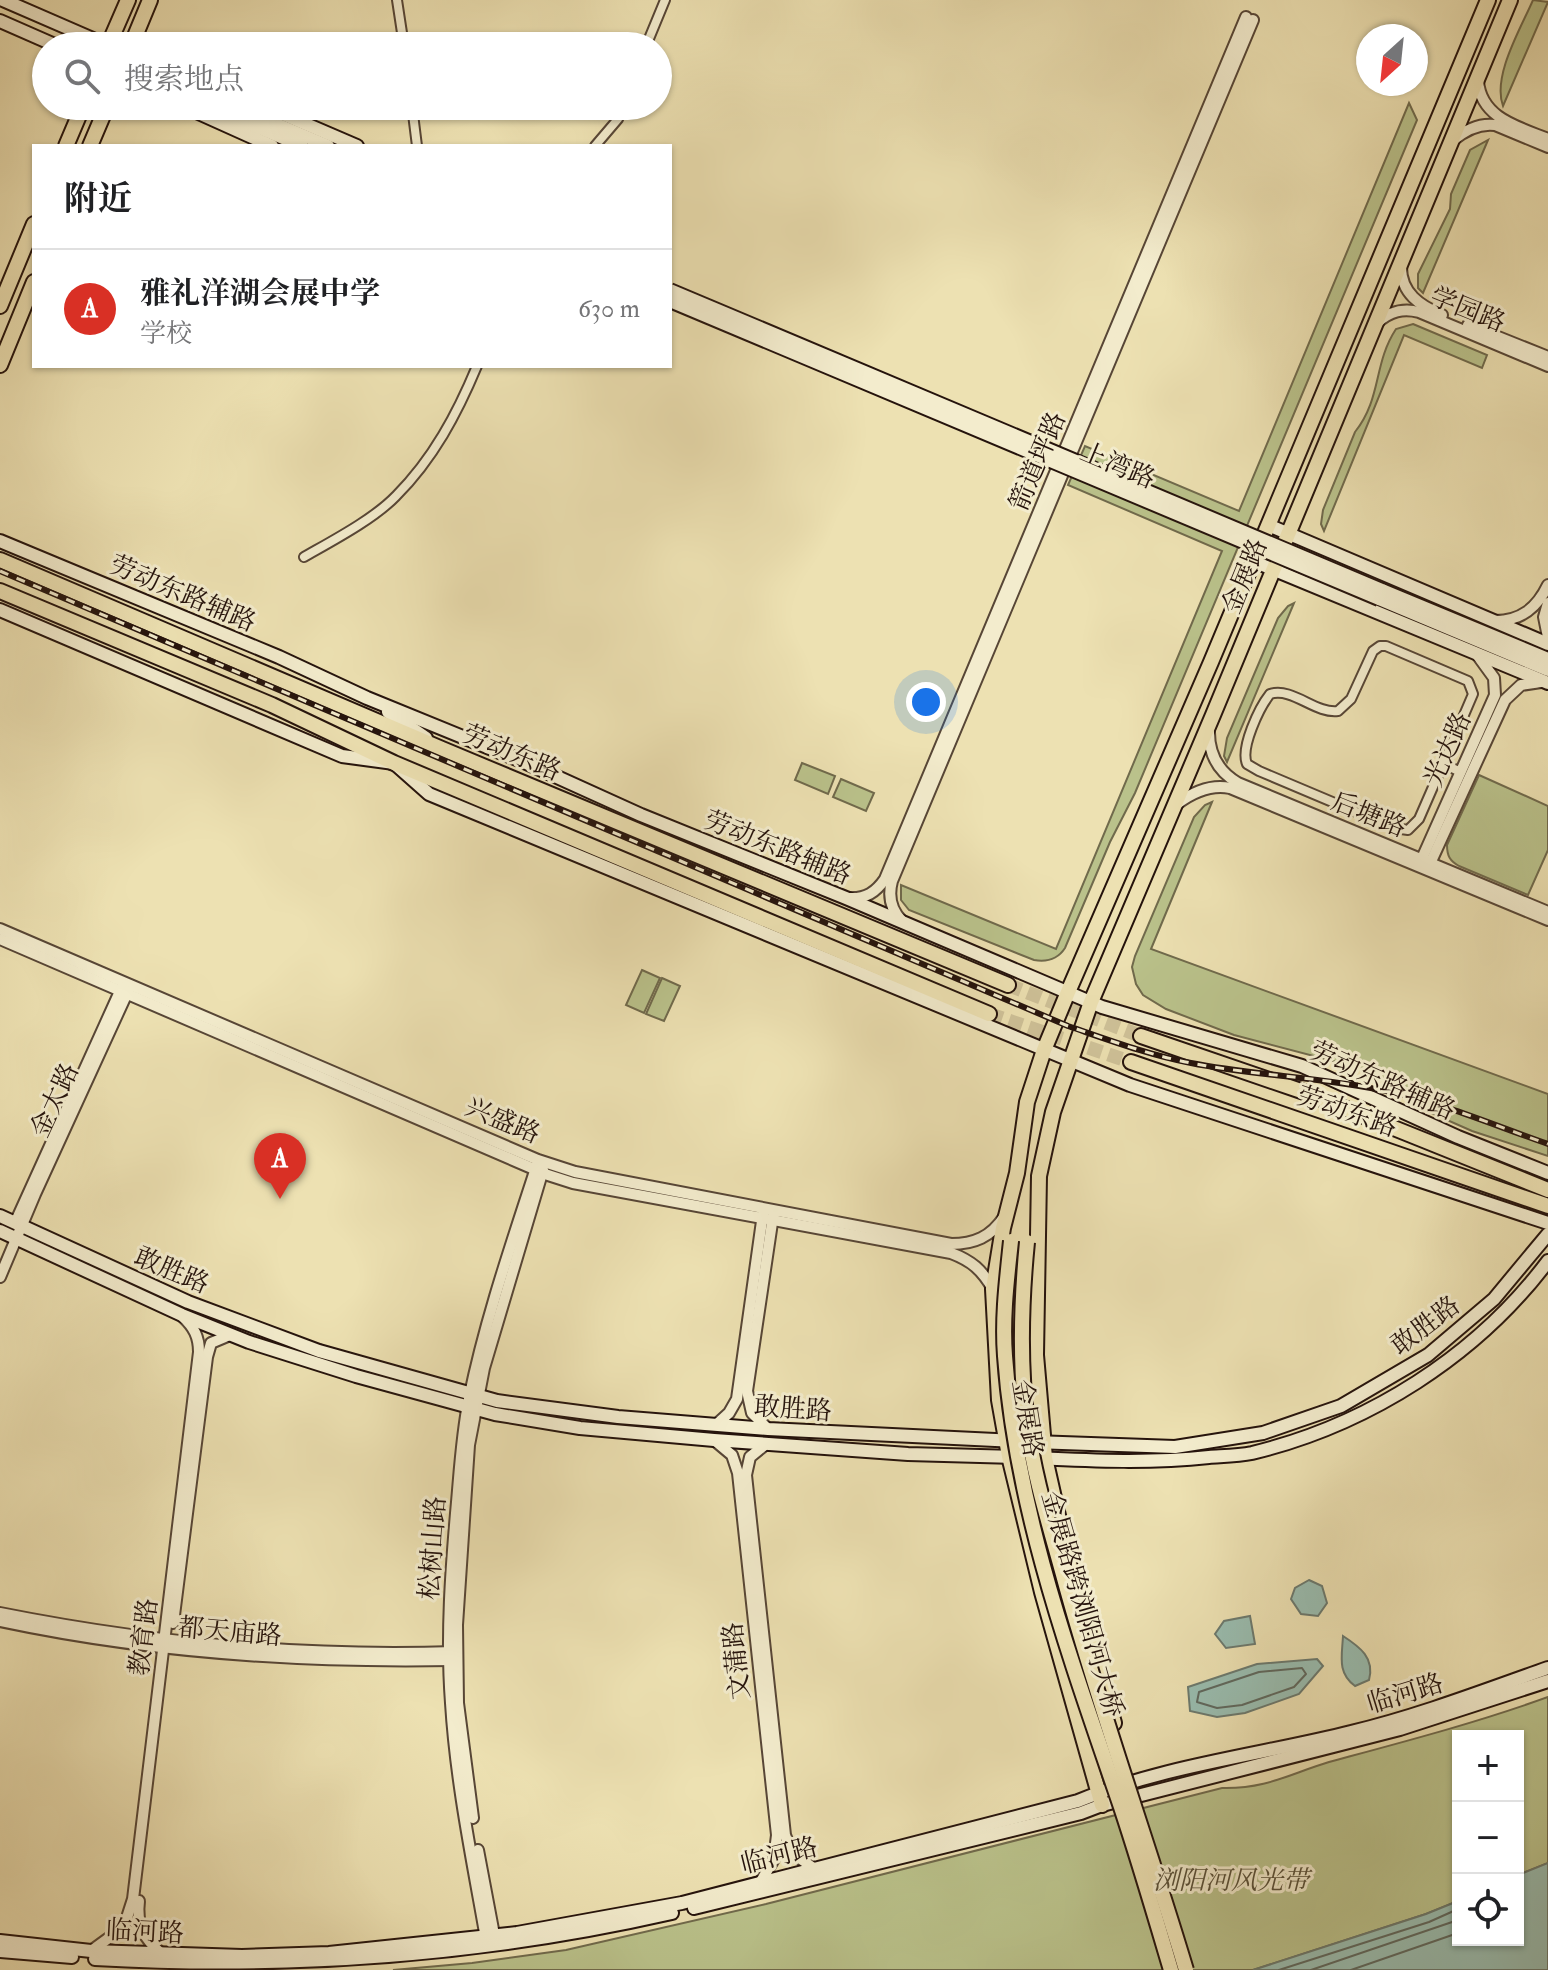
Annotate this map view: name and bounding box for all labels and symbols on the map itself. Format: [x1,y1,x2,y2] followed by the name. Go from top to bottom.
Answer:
[1356,24,1428,96] north arrow
[1425,280,1510,339] street label: 学园路
[1003,407,1073,516] street label: 箭道坪路
[1075,436,1160,496] street label: 上湾路
[1215,534,1274,619] street label: 金展路
[105,549,261,639] street label: 劳动东路辅路
[906,682,946,722] your location
[1417,707,1478,792] street label: 光达路
[457,718,566,788] street label: 劳动东路
[1326,785,1411,844] street label: 后塘路
[699,804,856,892] street label: 劳动东路辅路
[1305,1034,1461,1126] street label: 劳动东路辅路
[24,1058,86,1143] street label: 金太路
[1293,1079,1401,1143] street label: 劳动东路
[460,1091,545,1151] street label: 兴盛路
[254,1133,306,1199] pin: A
[129,1241,214,1301] street label: 敢胜路
[1385,1290,1466,1362] street label: 敢胜路
[1005,1377,1049,1459] street label: 金展路
[753,1390,833,1428] street label: 敢胜路
[1034,1487,1130,1721] street label: 金展路跨浏阳河大桥
[413,1495,453,1601] street label: 松树山路
[123,1596,165,1678] street label: 教育路
[177,1612,283,1652] street label: 都天庙路
[717,1620,757,1701] street label: 文蒲路
[1363,1667,1447,1721] street label: 临河路
[738,1831,821,1881] street label: 临河路
[1153,1865,1313,1897] park label: 浏阳河风光带
[105,1914,185,1950] street label: 临河路

